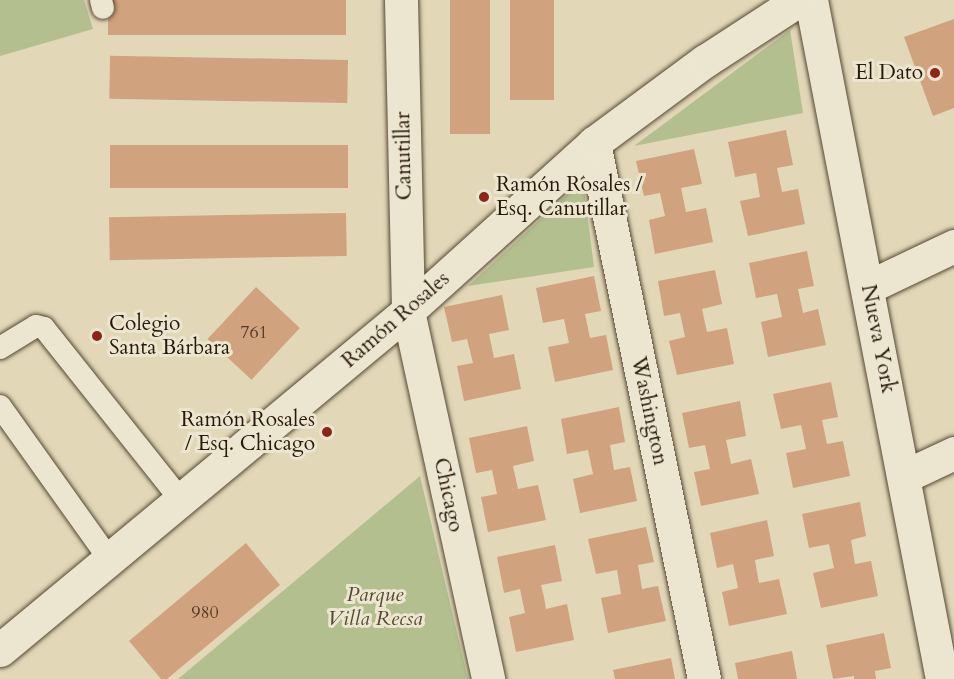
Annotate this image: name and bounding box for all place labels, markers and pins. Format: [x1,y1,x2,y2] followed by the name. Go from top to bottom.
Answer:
[855,60,923,86] place label: El Dato
[928,66,942,80] marker: El Dato
[496,172,643,222] place label: Ramón Rosales / Esq. Canutillar
[477,190,491,204] marker: Ramón Rosales / Esq. Canutillar
[109,311,230,361] place label: Colegio Santa Bárbara
[90,329,104,343] marker: Colegio Santa Bárbara
[181,407,315,457] place label: Ramón Rosales / Esq. Chicago
[320,425,334,439] marker: Ramón Rosales / Esq. Chicago

